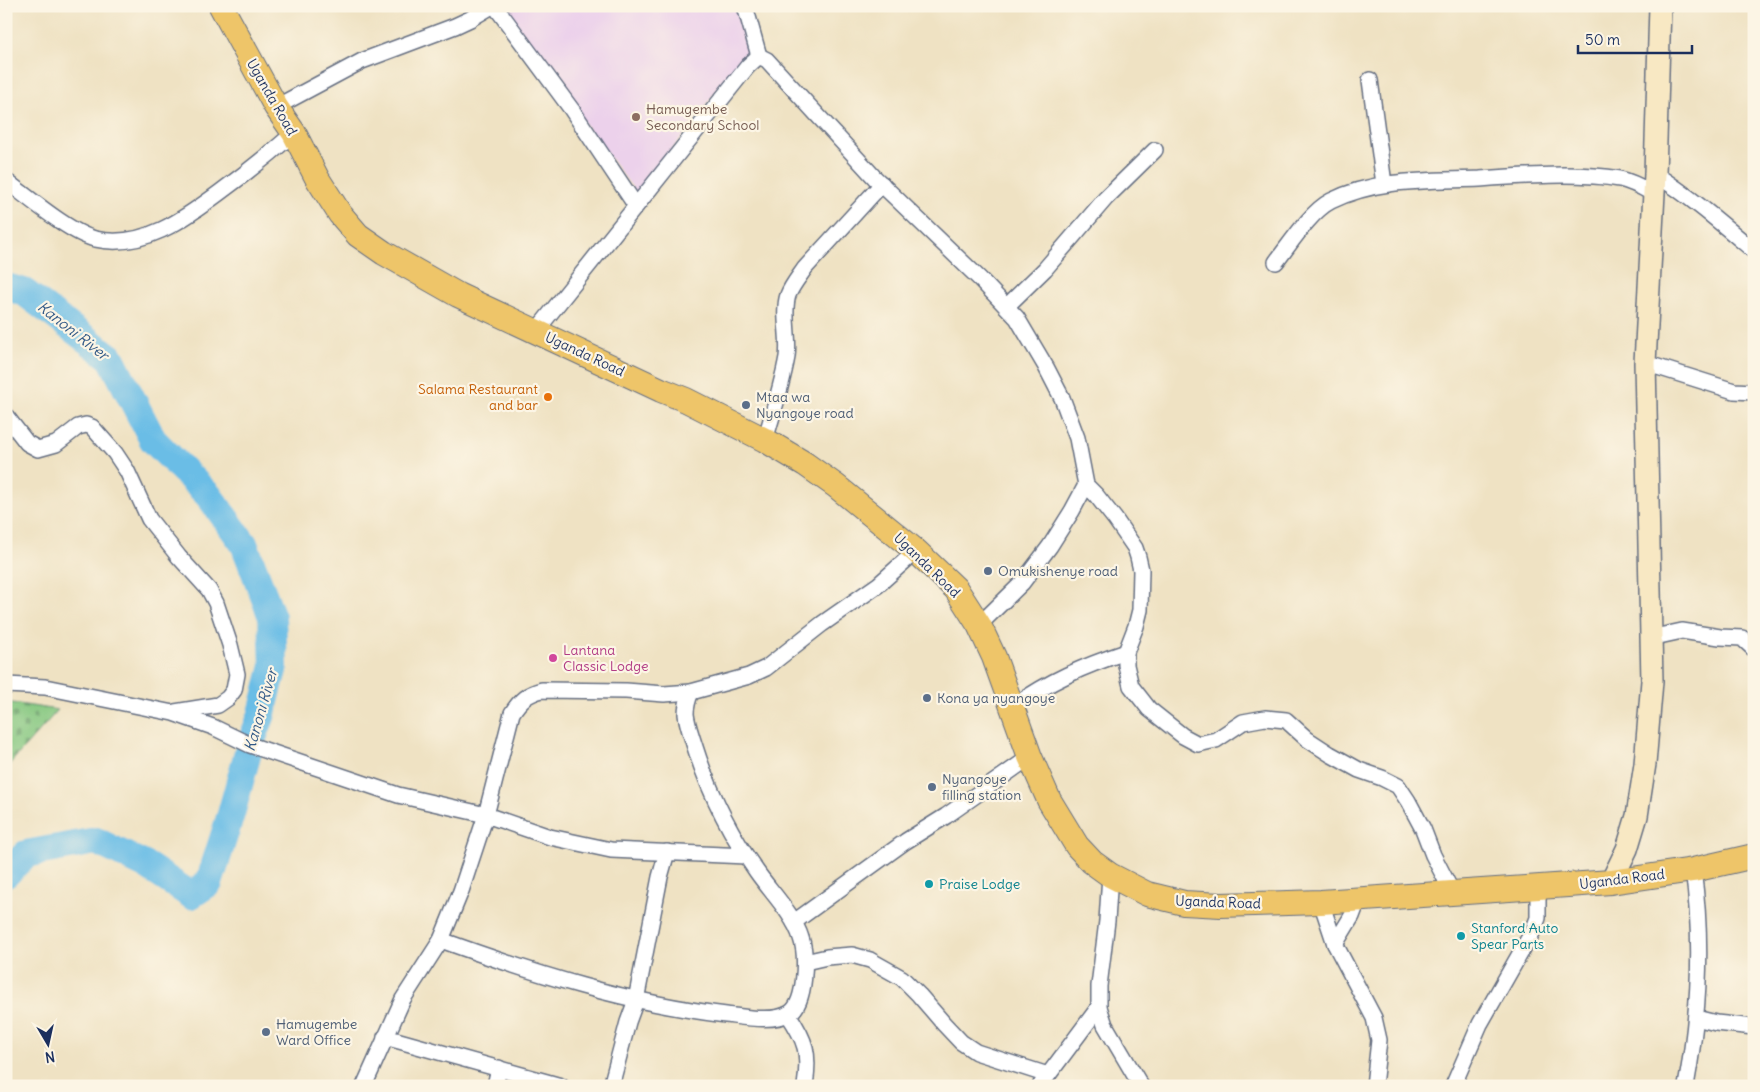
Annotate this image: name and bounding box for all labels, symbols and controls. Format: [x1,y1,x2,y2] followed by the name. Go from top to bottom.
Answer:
[1578,22,1691,54] scale bar
[1585,30,1620,49] text: 50 m
[243,55,301,139] street label: Uganda Road
[646,100,759,134] place label: Hamugembe Secondary School
[630,111,642,123] marker: Hamugembe Secondary School
[34,297,114,365] water label: Kanoni River
[542,328,628,380] street label: Uganda Road
[418,380,538,414] place label: Salama Restaurant and bar
[756,388,854,422] place label: Mtaa wa Nyangoye road
[542,391,554,403] marker: Salama Restaurant and bar
[740,399,752,411] marker: Mtaa wa Nyangoye road
[890,529,964,601] street label: Uganda Road
[998,562,1118,580] place label: Omukishenye road
[982,565,994,577] marker: Omukishenye road
[563,641,649,675] place label: Lantana Classic Lodge
[547,652,559,664] marker: Lantana Classic Lodge
[240,665,282,753] water label: Kanoni River
[937,689,1055,707] place label: Kona ya nyangoye
[921,692,933,704] marker: Kona ya nyangoye
[942,770,1021,804] place label: Nyangoye filling station
[926,781,938,793] marker: Nyangoye filling station
[1578,865,1666,893] street label: Uganda Road
[939,875,1020,893] place label: Praise Lodge
[923,878,935,890] marker: Praise Lodge
[1175,892,1261,912] street label: Uganda Road
[1471,919,1559,953] place label: Stanford Auto Spear Parts
[1455,930,1467,942] marker: Stanford Auto Spear Parts
[276,1015,357,1049] place label: Hamugembe Ward Office
[22,1020,72,1070] north arrow
[260,1026,272,1038] marker: Hamugembe Ward Office
[44,1047,56,1066] text: N

